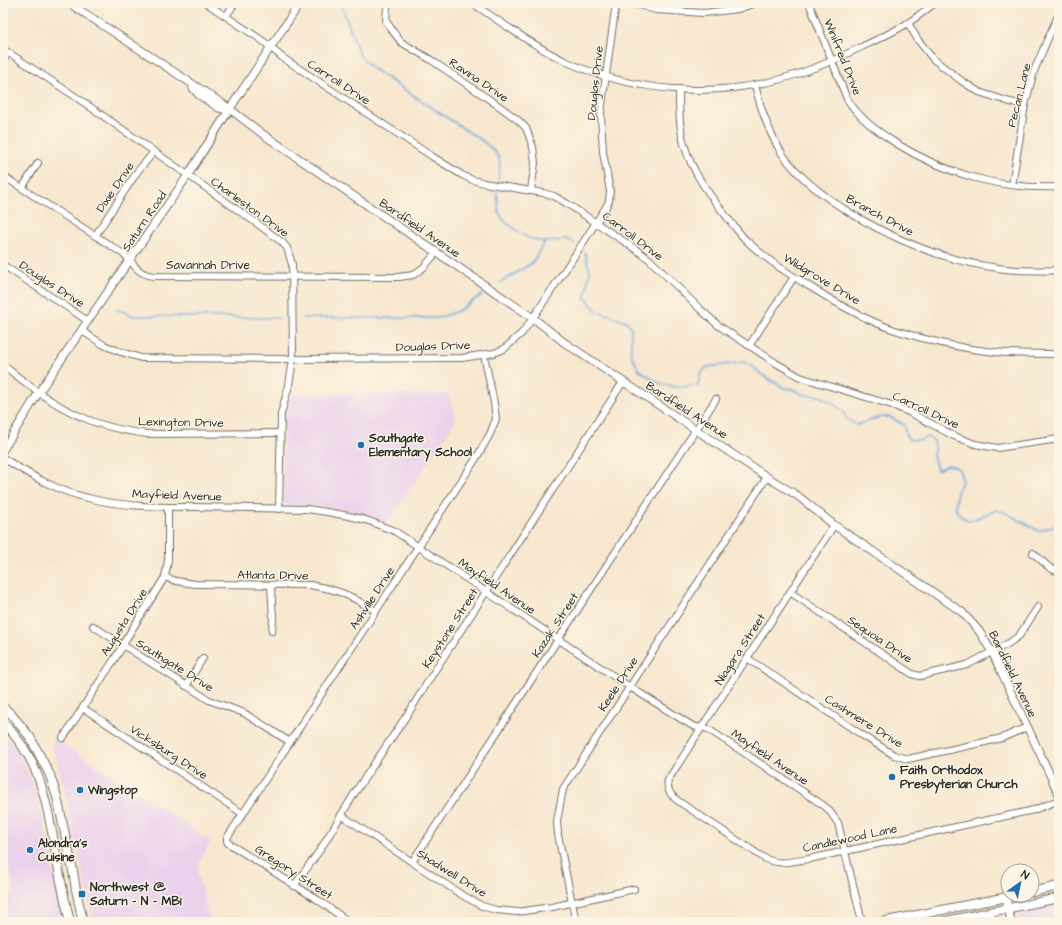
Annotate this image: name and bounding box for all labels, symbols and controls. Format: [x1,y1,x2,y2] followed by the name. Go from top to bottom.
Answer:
[819,16,866,98] street label: Winifred Drive
[583,45,609,121] street label: Douglas Drive
[446,54,512,107] street label: Ravina Drive
[304,56,374,109] street label: Carroll Drive
[1003,61,1036,129] street label: Pecan Lane
[92,158,139,216] street label: Dixie Drive
[207,173,293,242] street label: Charleston Drive
[118,188,171,255] street label: Saturn Road
[843,190,917,241] street label: Branch Drive
[376,195,464,262] street label: Bardfield Avenue
[599,208,667,265] street label: Carroll Drive
[779,250,864,310] street label: Wildgrove Drive
[15,257,88,313] street label: Douglas Drive
[166,257,250,274] street label: Savannah Drive
[395,337,471,357] street label: Douglas Drive
[642,378,731,444] street label: Bardfield Avenue
[890,388,963,434] street label: Carroll Drive
[138,413,225,433] street label: Lexington Drive
[368,430,472,462] place label: Southgate Elementary School
[356,440,366,450] marker: Southgate Elementary School
[132,485,223,507] street label: Mayfield Avenue
[454,554,539,620] street label: Mayfield Avenue
[346,563,399,633] street label: Ashville Drive
[237,566,309,585] street label: Atlanta Drive
[97,585,153,660] street label: Augusta Drive
[418,585,484,672] street label: Keystone Street
[528,589,583,661] street label: Kazak Street
[711,610,771,689] street label: Niagara Street
[844,611,916,668] street label: Sequoia Drive
[984,628,1041,721] street label: Bardfield Avenue
[132,635,217,697] street label: Southgate Drive
[594,653,643,715] street label: Keele Drive
[821,691,907,753] street label: Cashmere Drive
[126,721,211,785] street label: Vicksburg Drive
[727,725,812,791] street label: Mayfield Avenue
[900,762,1019,794] place label: Faith Orthodox Presbyterian Church
[887,772,897,782] marker: Faith Orthodox Presbyterian Church
[87,782,138,801] place label: Wingstop
[75,785,85,795] marker: Wingstop
[801,820,899,857] street label: Candlewood Lane
[38,835,87,866] place label: Alondra’s Cuisine
[251,841,336,905] street label: Gregory Street
[25,845,35,855] marker: Alondra’s Cuisine
[413,845,490,902] street label: Shadwell Drive
[1000,863,1040,903] north arrow
[1018,867,1032,883] text: N
[89,879,182,910] place label: Northwest @ Saturn - N - MB1
[77,889,87,899] marker: Northwest @ Saturn - N - MB1

